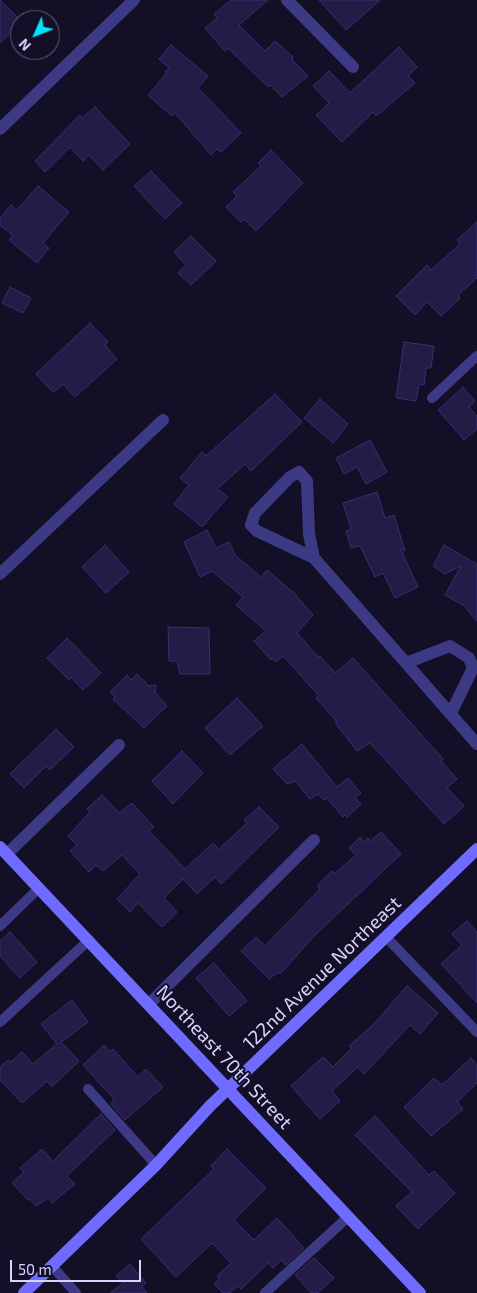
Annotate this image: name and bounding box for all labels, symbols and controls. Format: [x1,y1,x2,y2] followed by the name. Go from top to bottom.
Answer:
[10,10,60,60] north arrow
[15,36,34,55] text: N
[238,892,406,1054] street label: 122nd Avenue Northeast
[151,980,297,1134] street label: Northeast 70th Street
[12,1250,144,1282] scale bar
[18,1260,52,1278] text: 50 m

